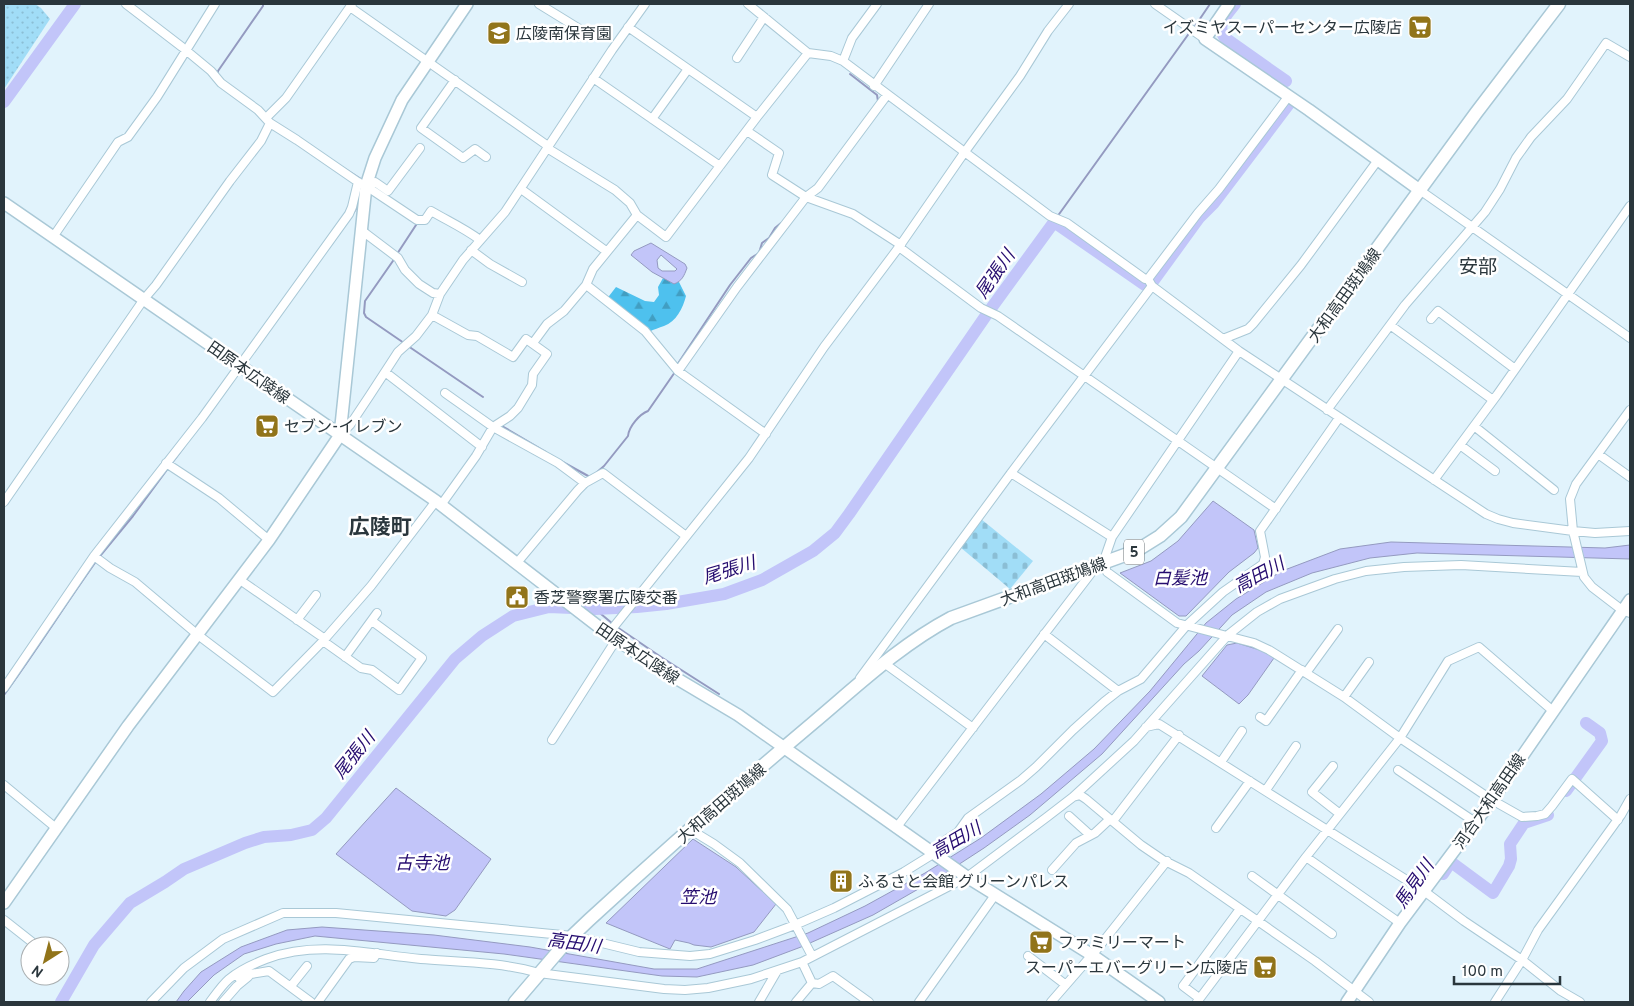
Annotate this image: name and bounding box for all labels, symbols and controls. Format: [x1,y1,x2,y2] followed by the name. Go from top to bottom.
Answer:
[1407,14,1433,40] supermarket icon: イズミヤスーパーセンター広陵店
[1163,19,1402,39] place label: イズミヤスーパーセンター広陵店
[486,20,512,46] school or university icon: 広陵南保育園
[516,25,612,45] place label: 広陵南保育園
[971,245,1022,304] water label: 尾張川
[1305,245,1387,347] street label: 大和高田斑鳩線
[1459,256,1497,280] district label: 安部
[203,338,293,409] street label: 田原本広陵線
[254,413,280,439] supermarket icon: セブン-イレブン
[284,418,402,438] place label: セブン-イレブン
[349,515,412,542] district label: 広陵町
[1124,540,1144,564] road number: 5
[700,552,761,590] water label: 尾張川
[1230,553,1291,599] water label: 高田川
[998,554,1110,611] street label: 大和高田斑鳩線
[1153,568,1209,591] water label: 白髪池
[504,584,530,610] public building icon: 香芝警察署広陵交番
[534,589,678,609] place label: 香芝警察署広陵交番
[591,620,682,690] street label: 田原本広陵線
[329,726,382,784] water label: 尾張川
[1450,751,1531,854] street label: 河合大和高田線
[673,760,771,849] street label: 大和高田斑鳩線
[928,817,988,865] water label: 高田川
[395,853,451,876] water label: 古寺池
[1390,855,1441,914] water label: 馬見川
[828,868,854,894] building icon: ふるさと会館 グリーンパレス
[858,873,1069,893] place label: ふるさと会館 グリーンパレス
[680,887,718,910] water label: 笠池
[545,929,604,960] water label: 高田川
[1028,929,1054,955] supermarket icon: ファミリーマート
[1058,934,1186,954] place label: ファミリーマート
[20,936,70,986] north arrow
[1252,954,1278,980] supermarket icon: スーパーエバーグリーン広陵店
[1454,954,1560,986] scale bar
[1025,959,1248,979] place label: スーパーエバーグリーン広陵店
[29,960,47,980] text: N
[1462,963,1503,982] text: 100 m

